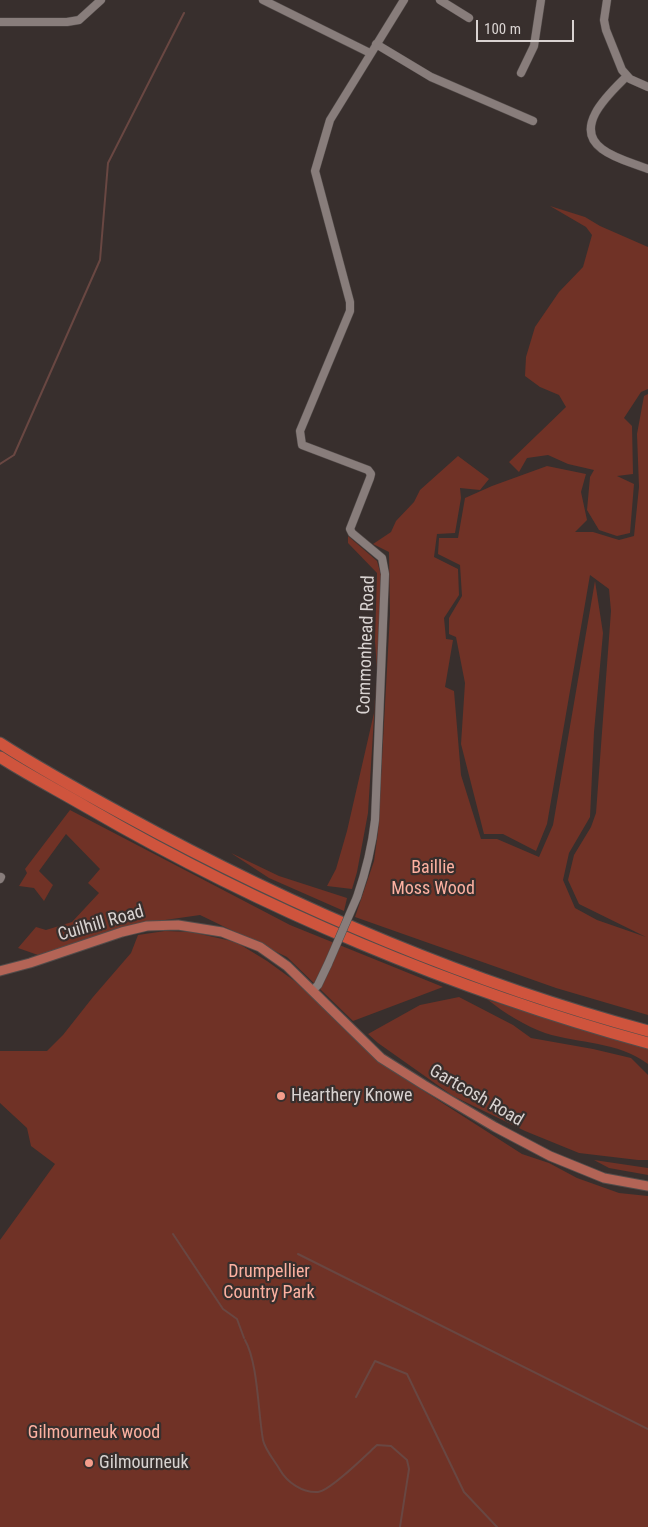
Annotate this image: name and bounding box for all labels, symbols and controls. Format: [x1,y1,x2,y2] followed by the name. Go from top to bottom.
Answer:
[478,10,576,42] scale bar
[484,20,521,38] text: 100 m
[354,575,380,715] street label: Commonhead Road
[391,857,475,900] park label: Baillie Moss Wood
[55,901,147,947] street label: Cuilhill Road
[425,1060,527,1132] street label: Gartcosh Road
[291,1085,412,1107] place label: Hearthery Knowe
[275,1090,287,1102] marker: Hearthery Knowe
[223,1261,315,1304] park label: Drumpellier Country Park
[28,1422,160,1444] park label: Gilmourneuk wood
[99,1452,189,1474] place label: Gilmourneuk
[83,1457,95,1469] marker: Gilmourneuk

